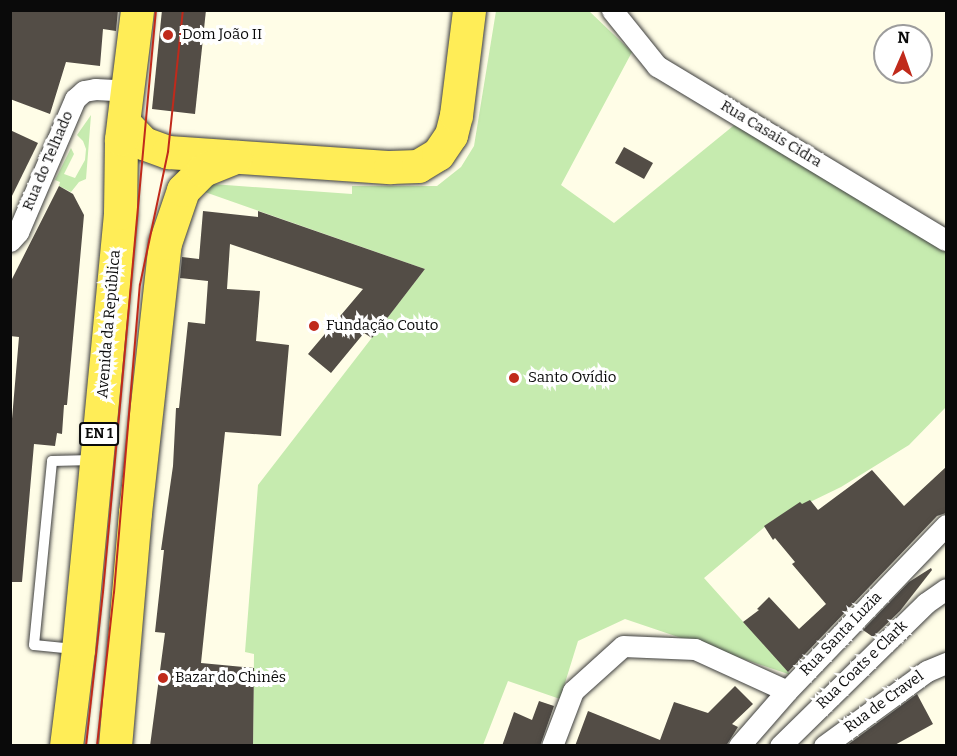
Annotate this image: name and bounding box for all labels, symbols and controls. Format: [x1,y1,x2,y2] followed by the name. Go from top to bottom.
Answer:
[873,24,933,84] north arrow
[159,26,177,44] marker: Dom João II
[182,26,262,44] place label: Dom João II
[897,28,910,47] text: N
[717,97,825,171] street label: Rua Casais Cidra
[19,109,77,213] street label: Rua do Telhado
[94,249,124,399] street label: Avenida da República
[326,317,438,335] place label: Fundação Couto
[307,319,321,333] marker: Fundação Couto
[505,369,523,387] marker: Santo Ovídio
[528,369,616,387] place label: Santo Ovídio
[78,423,120,445] road number: EN 1
[796,588,886,680] street label: Rua Santa Luzia
[813,617,911,713] street label: Rua Coats e Clark
[841,667,927,737] street label: Rua de Cravel
[175,669,286,687] place label: Bazar do Chinês
[156,671,170,685] marker: Bazar do Chinês

